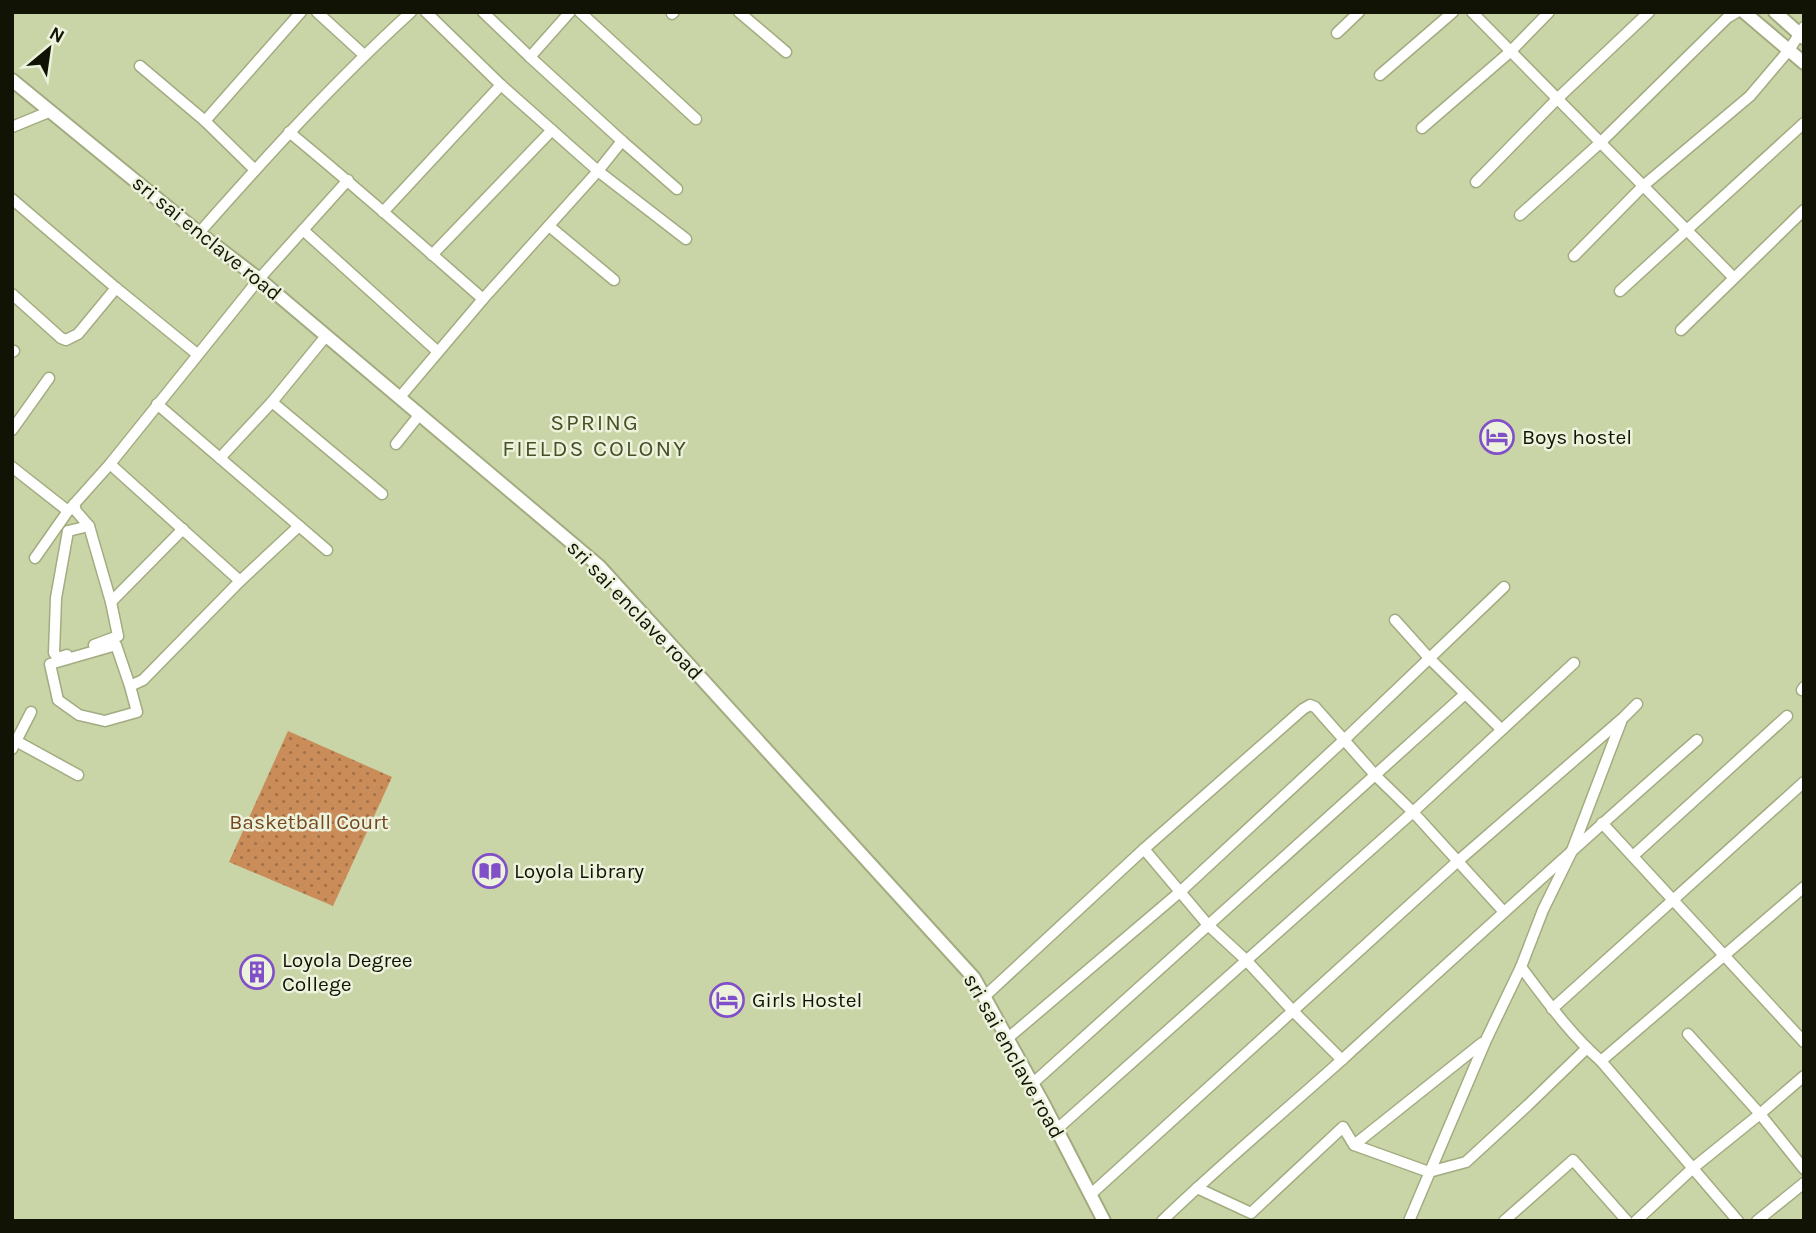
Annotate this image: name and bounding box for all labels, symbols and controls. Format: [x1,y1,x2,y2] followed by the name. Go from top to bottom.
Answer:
[14,14,84,84] north arrow
[45,22,68,48] text: N
[128,171,286,305] street label: sri sai enclave road
[502,409,688,462] district label: SPRING FIELDS COLONY
[1478,418,1516,456] hotel icon: Boys hostel
[1522,425,1632,449] place label: Boys hostel
[562,535,708,685] street label: sri sai enclave road
[229,810,389,834] park label: Basketball Court
[471,852,509,890] library icon: Loyola Library
[514,859,644,883] place label: Loyola Library
[282,948,413,996] place label: Loyola Degree College
[238,953,276,991] building icon: Loyola Degree College
[959,969,1069,1143] street label: sri sai enclave road
[708,981,746,1019] hotel icon: Girls Hostel
[752,988,862,1012] place label: Girls Hostel

